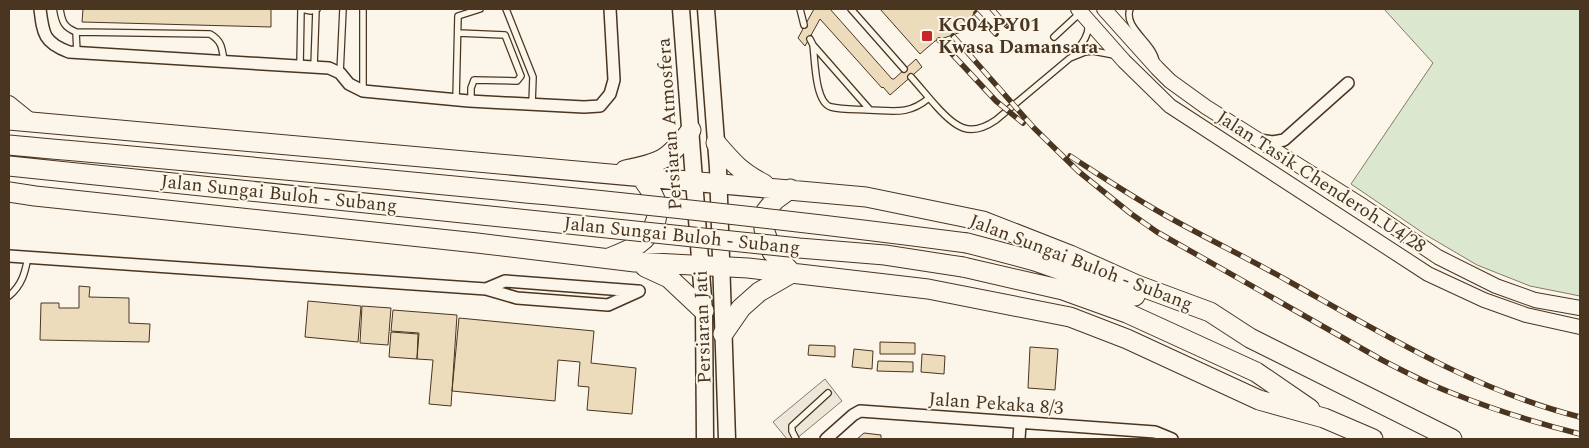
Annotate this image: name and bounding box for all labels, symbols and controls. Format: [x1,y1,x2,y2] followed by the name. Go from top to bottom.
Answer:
[938,11,1099,62] place label: KG04 PY01 Kwasa Damansara
[920,29,934,43] marker: KG04 PY01 Kwasa Damansara
[649,36,690,211] street label: Persiaran Atmosfera
[1210,103,1432,261] street label: Jalan Tasik Chenderoh U4/28
[159,167,399,221] street label: Jalan Sungai Buloh - Subang
[965,207,1197,319] street label: Jalan Sungai Buloh - Subang
[562,209,802,263] street label: Jalan Sungai Buloh - Subang
[687,270,719,384] street label: Persiaran Jati
[928,385,1065,423] street label: Jalan Pekaka 8/3

